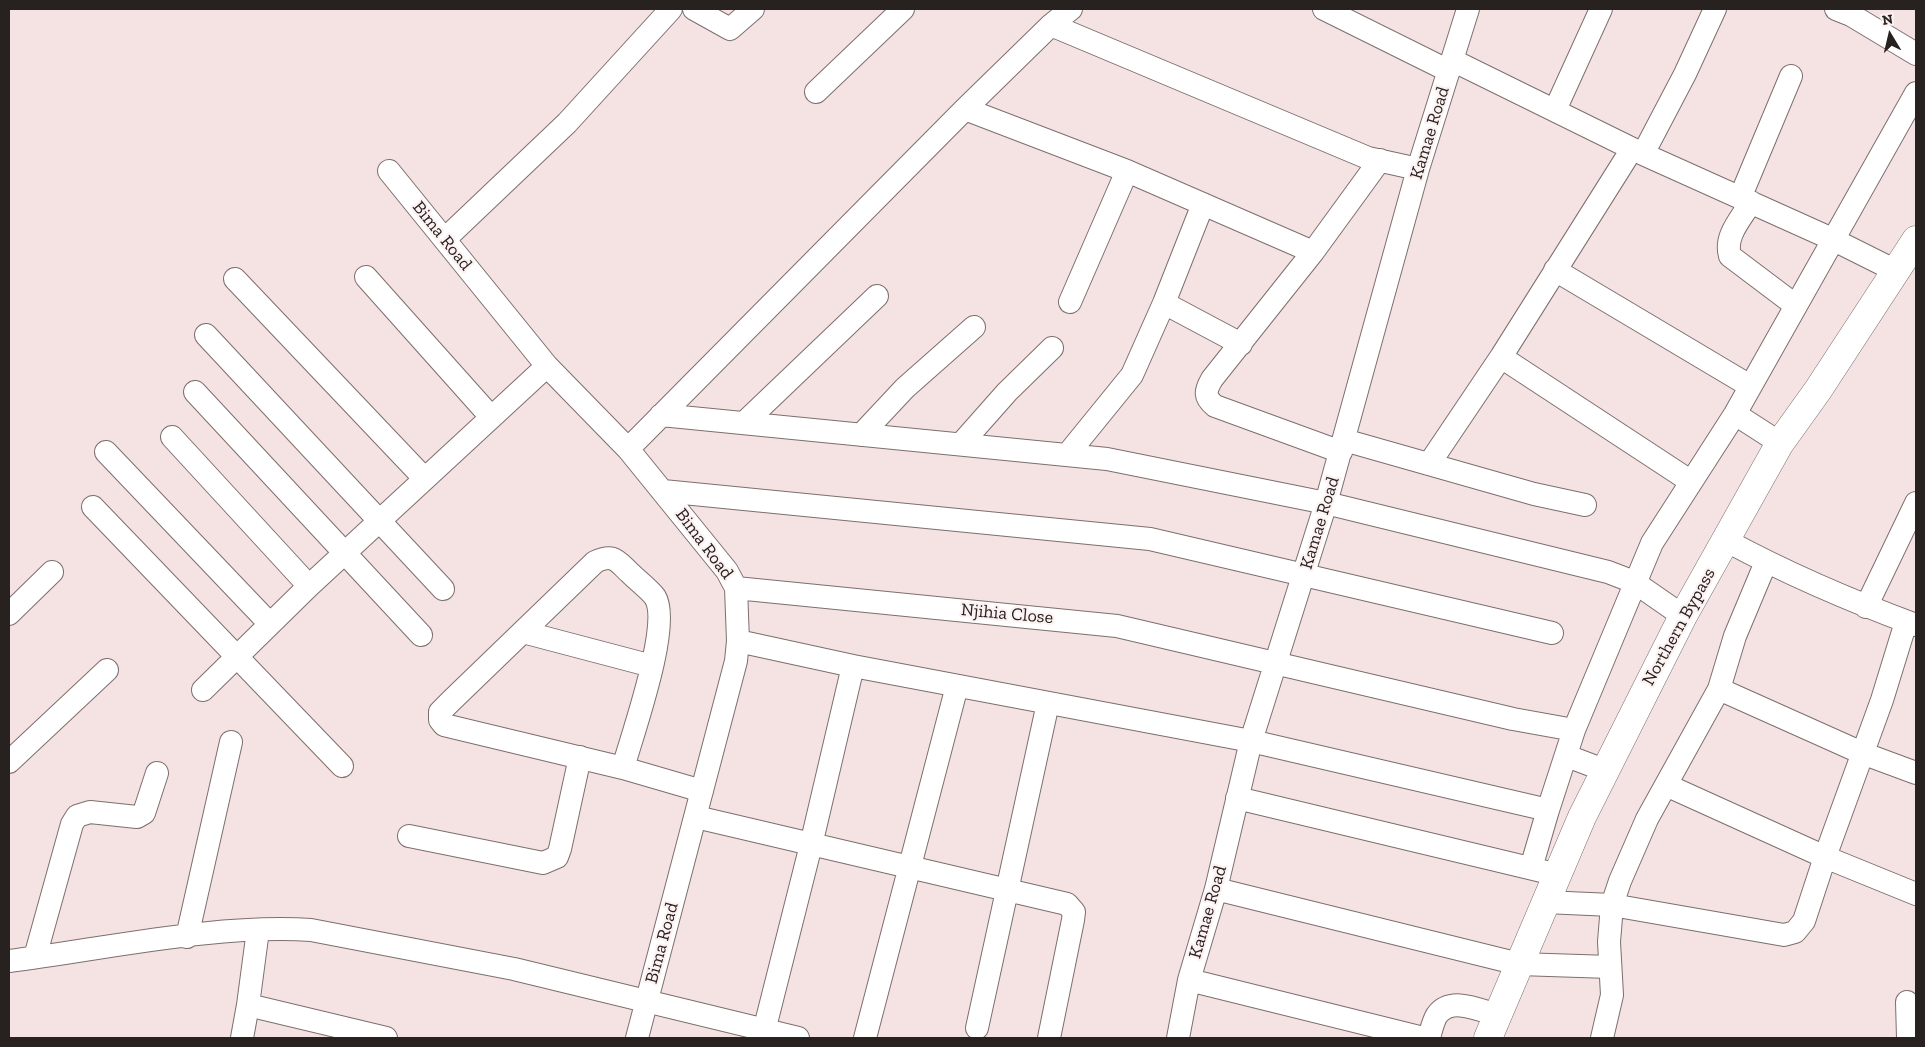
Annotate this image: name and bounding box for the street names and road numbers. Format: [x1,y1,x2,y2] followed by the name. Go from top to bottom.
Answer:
[1406,84,1454,182] street label: Kamae Road
[408,197,476,275] street label: Bima Road
[1296,474,1344,572] street label: Kamae Road
[670,504,738,584] street label: Bima Road
[1638,564,1720,690] street label: Northern Bypass
[960,599,1054,629] street label: Njihia Close
[1184,863,1232,961] street label: Kamae Road
[641,900,683,986] street label: Bima Road

